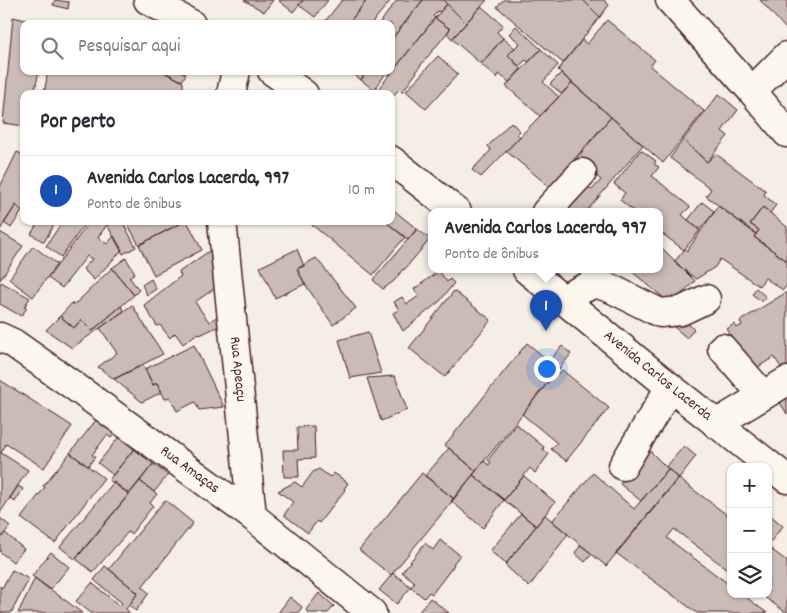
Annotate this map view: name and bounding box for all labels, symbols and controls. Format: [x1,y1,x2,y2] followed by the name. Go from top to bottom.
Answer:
[20,20,395,75] search box
[38,34,66,62] icon: search
[78,34,180,61] text: Pesquisar aqui
[40,108,115,138] text: Por perto
[87,166,289,193] text: Avenida Carlos Lacerda, 997
[54,179,58,202] text: 1
[348,179,375,202] text: 10 m
[87,193,182,216] text: Ponto de ônibus
[428,208,663,273] popup
[445,216,646,243] text: Avenida Carlos Lacerda, 997
[445,243,539,266] text: Ponto de ônibus
[530,290,562,331] pin: 1
[598,325,717,427] street label: Avenida Carlos Lacerda
[223,336,251,403] street label: Rua Apeaçu
[534,356,560,382] your location
[155,441,224,500] street label: Rua Amaças
[727,463,772,598] map controls
[727,463,772,508] button: +
[727,508,772,553] button: −
[727,553,772,598] button: layers

